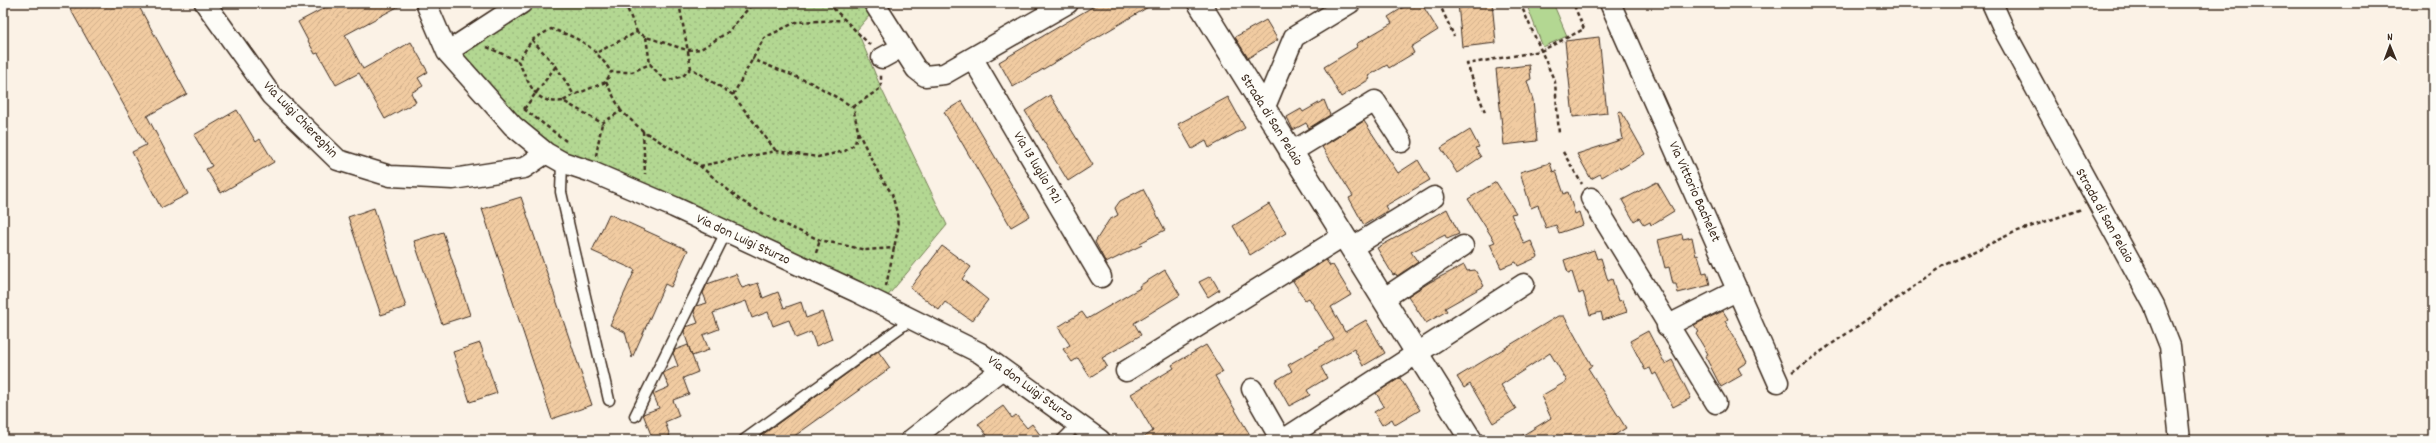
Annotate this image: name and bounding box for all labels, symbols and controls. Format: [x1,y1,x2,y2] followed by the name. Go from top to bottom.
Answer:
[2370,26,2410,66] north arrow
[2387,30,2393,46] text: N
[1235,70,1307,170] street label: Strada di San Pelaio
[258,77,342,163] street label: Via Luigi Chiereghin
[1008,128,1066,208] street label: Via 13 luglio 1921
[1663,139,1725,245] street label: Via Vittorio Bachelet
[2070,165,2138,267] street label: Strada di San Pelaio
[693,209,793,271] street label: Via don Luigi Sturzo
[983,351,1077,427] street label: Via don Luigi Sturzo

